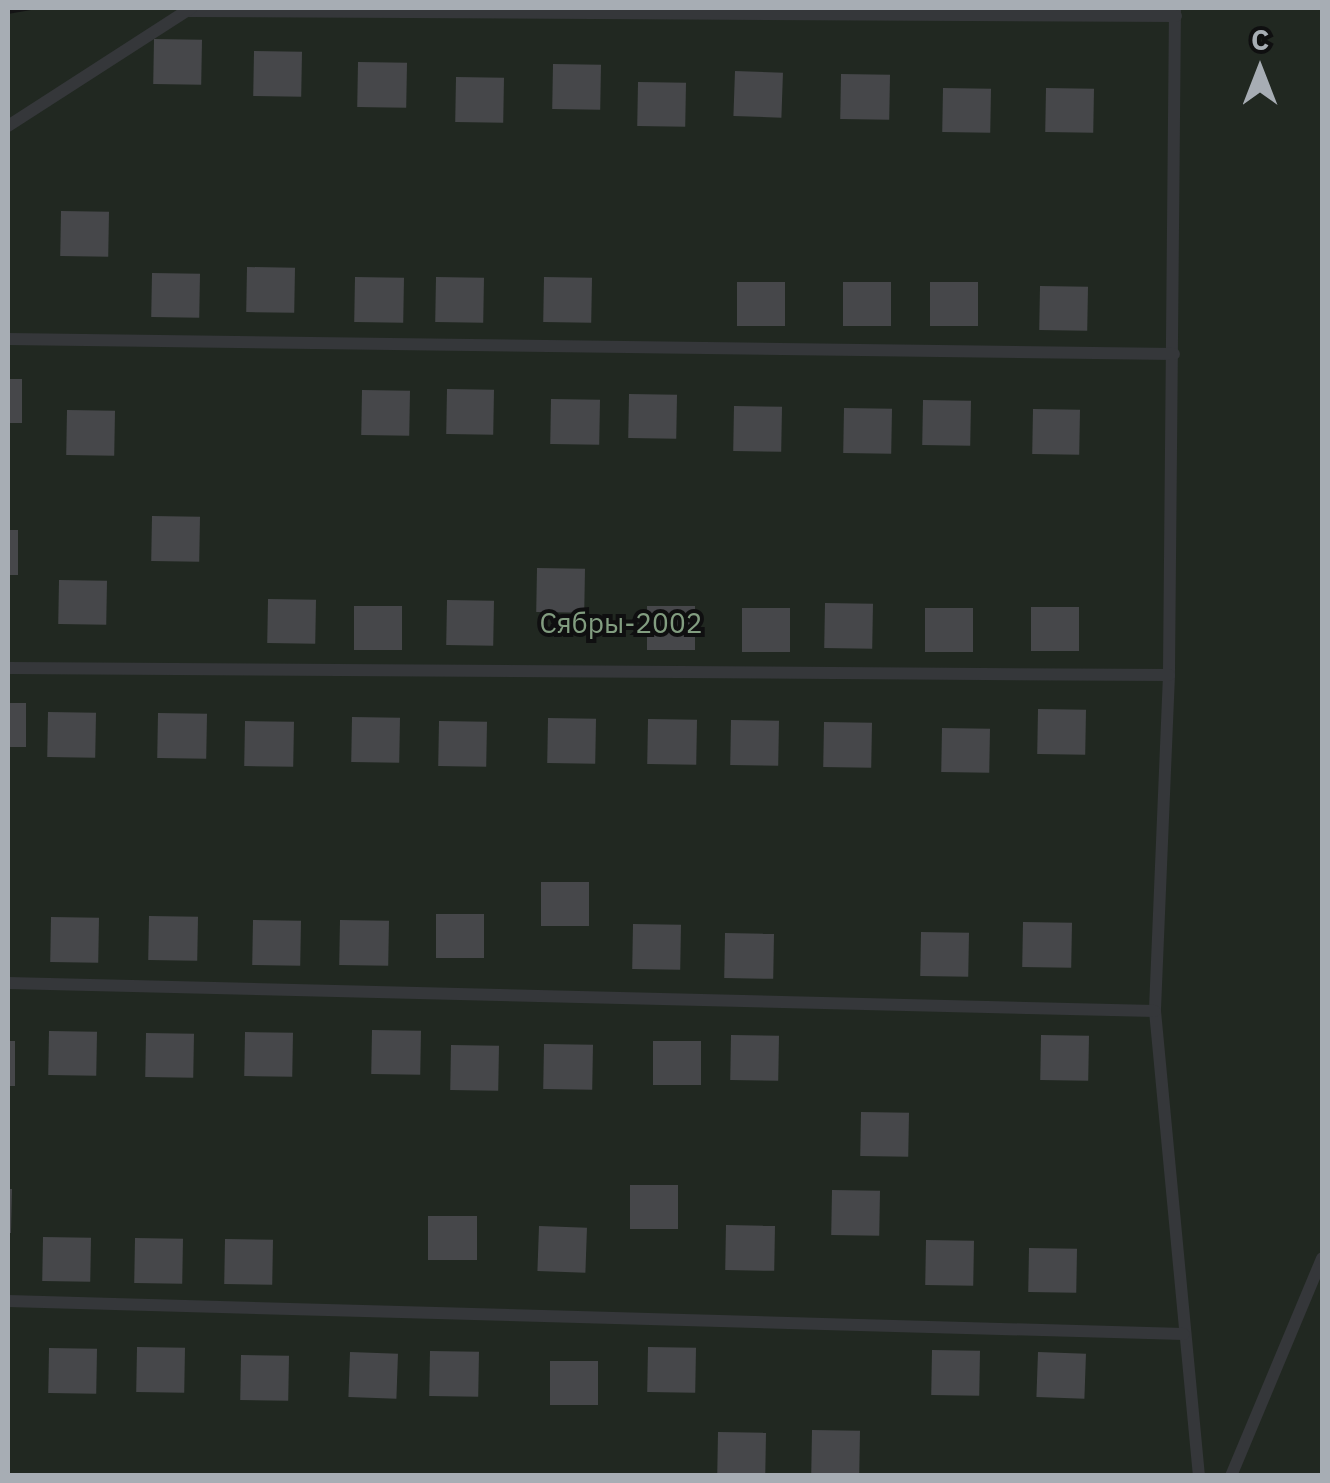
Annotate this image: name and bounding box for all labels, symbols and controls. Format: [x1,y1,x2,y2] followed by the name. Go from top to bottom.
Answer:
[1210,20,1310,120] north arrow
[1251,21,1269,58] text: С
[539,606,703,640] park label: Сябры-2002

